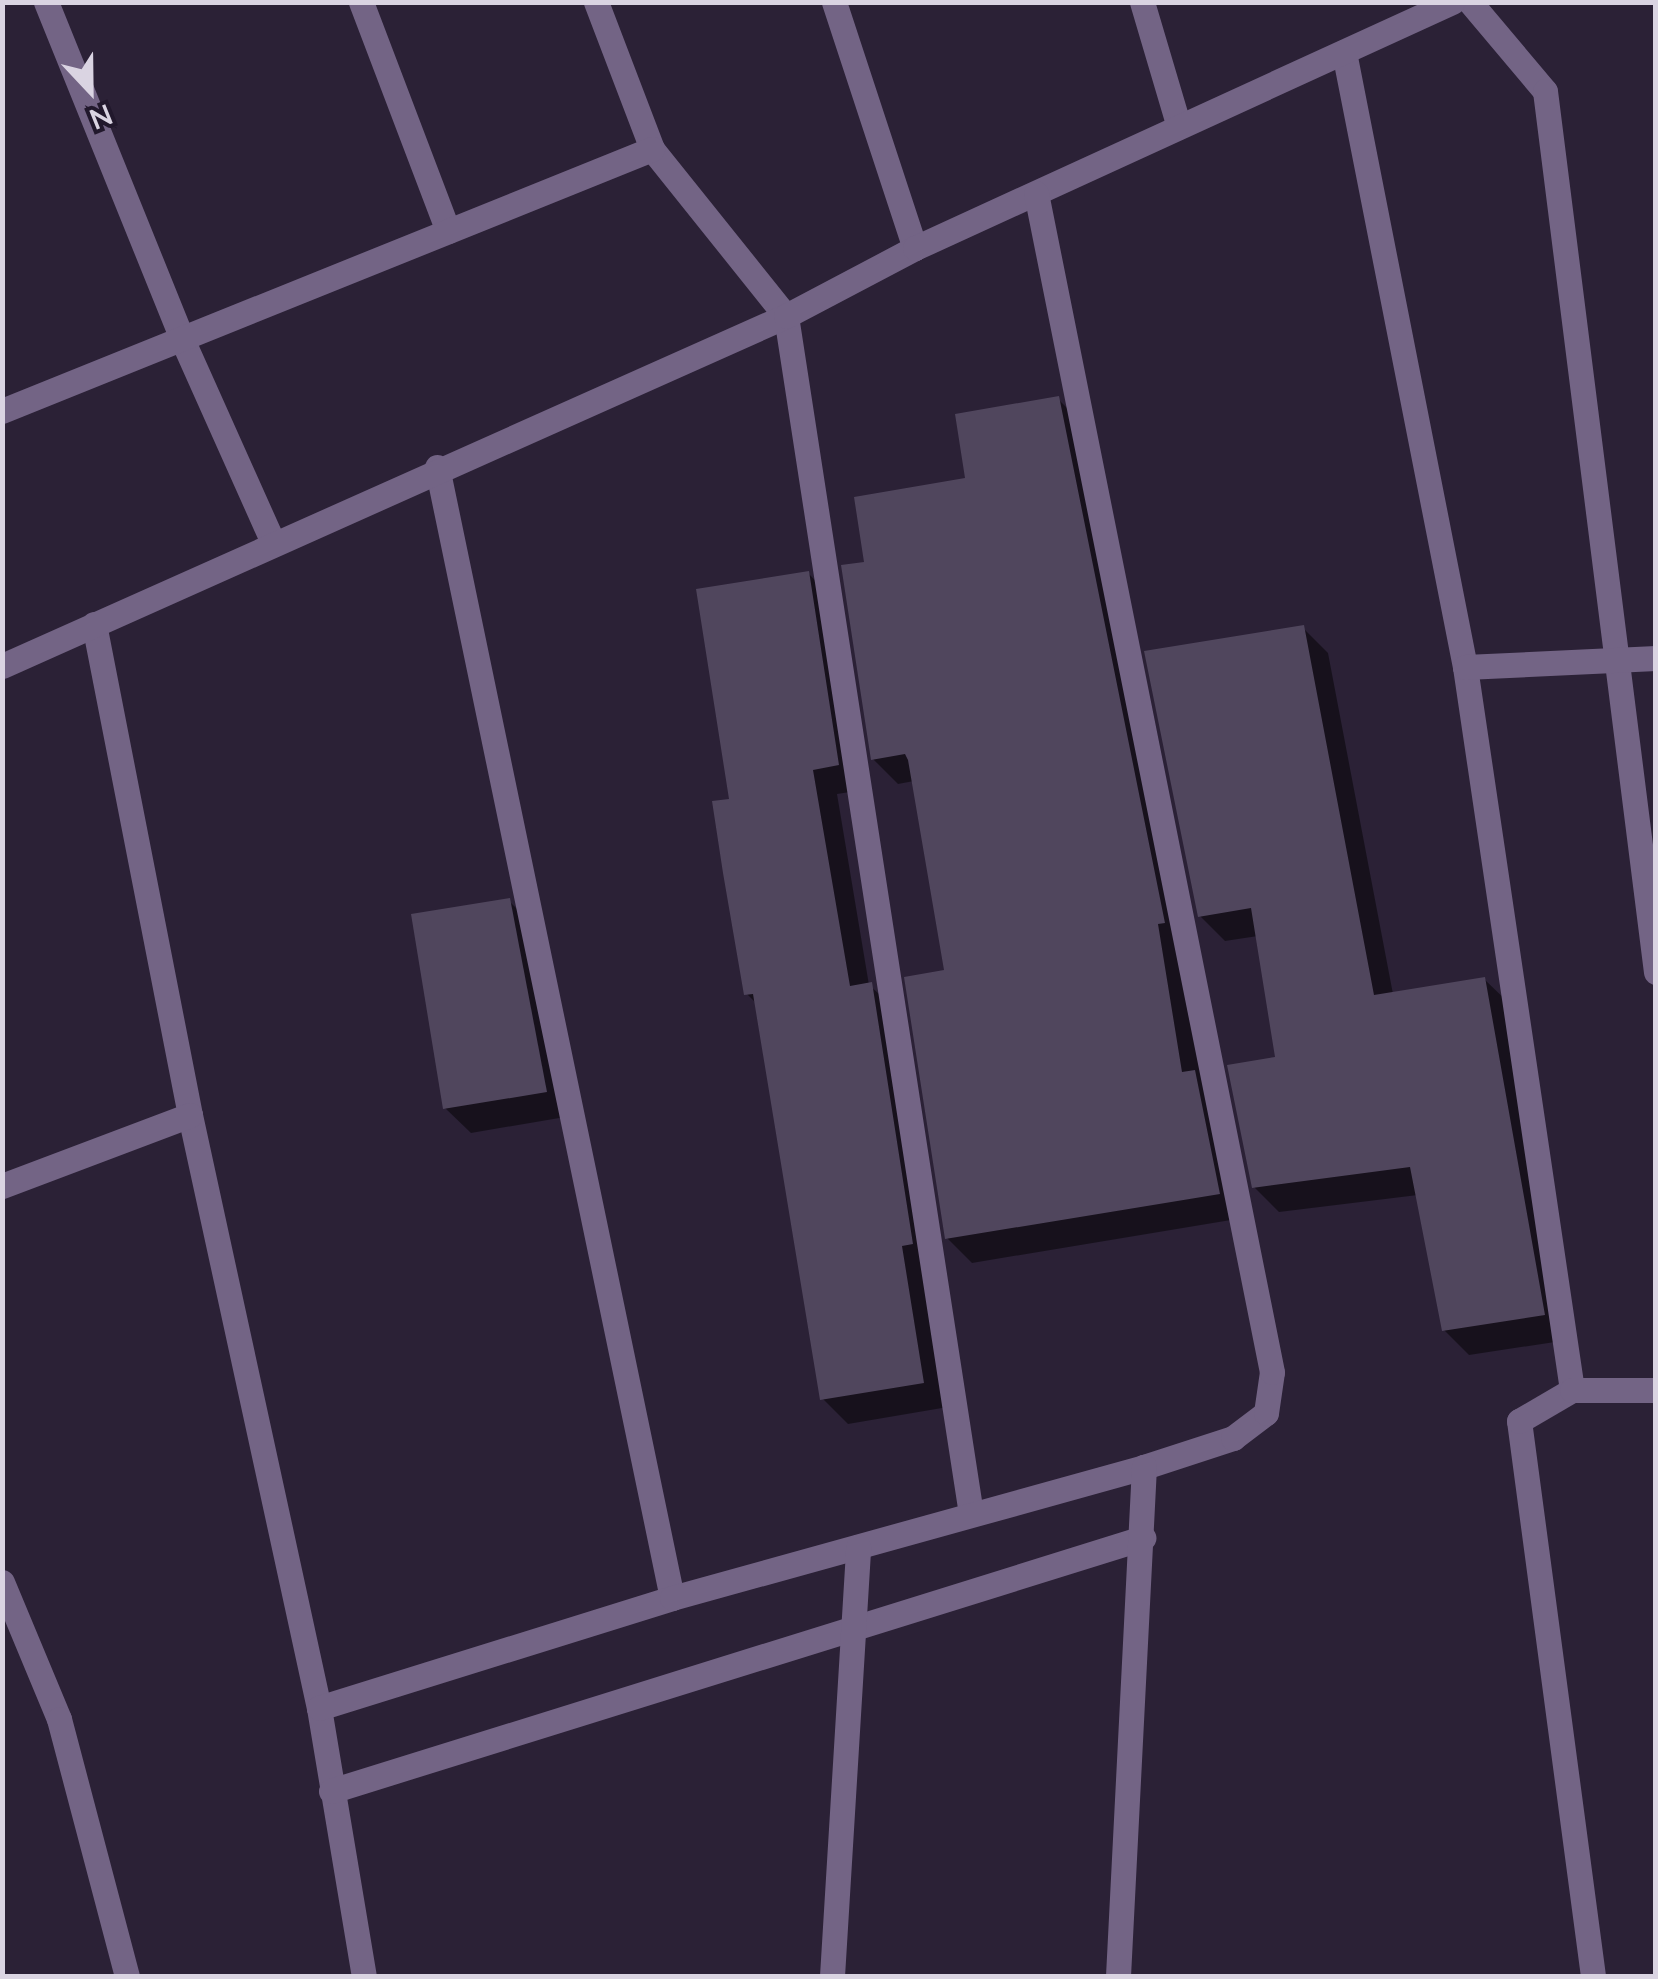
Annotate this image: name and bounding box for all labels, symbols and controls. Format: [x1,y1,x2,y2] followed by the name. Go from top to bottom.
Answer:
[40,40,140,140] north arrow
[85,98,118,138] text: N

